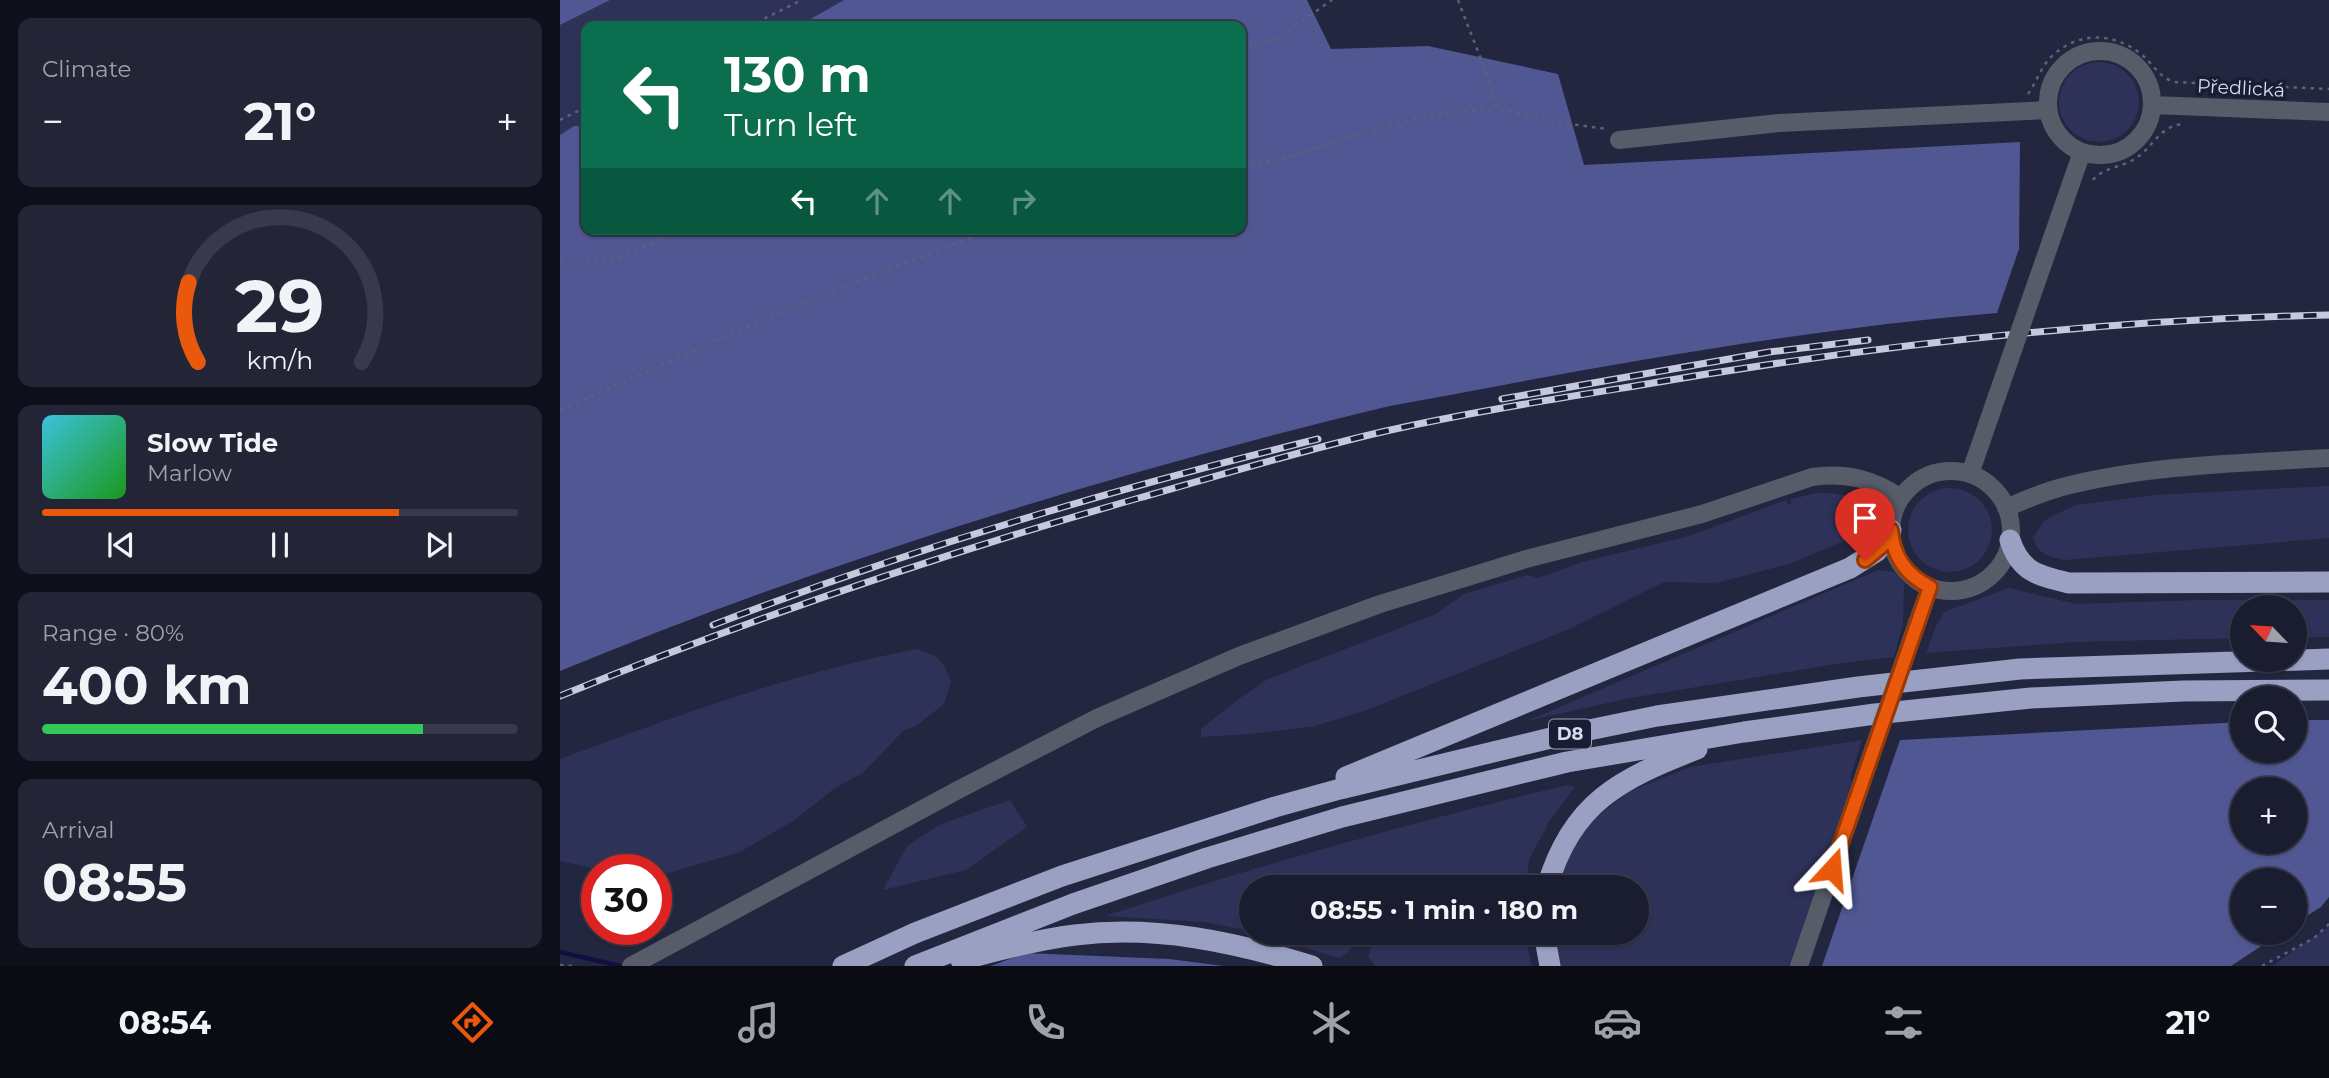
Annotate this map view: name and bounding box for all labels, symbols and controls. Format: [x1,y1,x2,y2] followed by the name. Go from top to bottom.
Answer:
[724,45,871,104] text: 130 m
[609,49,700,140] icon: left
[42,55,131,83] text: Climate
[2196,74,2286,102] street label: Předlická
[244,90,316,153] text: 21°
[42,98,64,145] text: −
[496,98,518,145] text: +
[724,105,858,144] text: Turn left
[785,182,823,220] icon: left
[858,182,896,220] icon: ahead
[931,182,969,220] icon: ahead
[1004,182,1042,220] icon: right
[235,262,325,350] text: 29
[247,345,313,375] text: km/h
[147,427,278,459] text: Slow Tide
[147,459,232,487] text: Marlow
[1835,488,1895,560] pin
[1846,499,1884,537] icon: arrive
[102,526,140,564] icon: previous
[261,526,299,564] icon: pause
[420,526,458,564] icon: next
[2230,595,2306,672] north arrow
[2230,595,2307,945] map controls
[42,619,184,647] text: Range · 80%
[42,654,252,717] text: 400 km
[2230,686,2307,763] button: search
[1549,720,1591,748] road number: D8
[2230,777,2307,854] button: +
[42,816,115,844] text: Arrival
[1795,832,1869,906] position arrow
[42,851,187,914] text: 08:55
[581,854,672,945] speed limit sign: 30
[2230,868,2307,945] button: −
[1310,894,1578,926] text: 08:55 · 1 min · 180 m
[448,998,497,1047] icon: directions
[734,998,783,1047] icon: music
[1021,998,1070,1047] icon: phone
[1307,998,1356,1047] icon: climate
[1593,998,1642,1047] icon: car
[1879,998,1928,1047] icon: filters
[119,1003,211,1042] text: 08:54
[2165,1003,2210,1042] text: 21°

